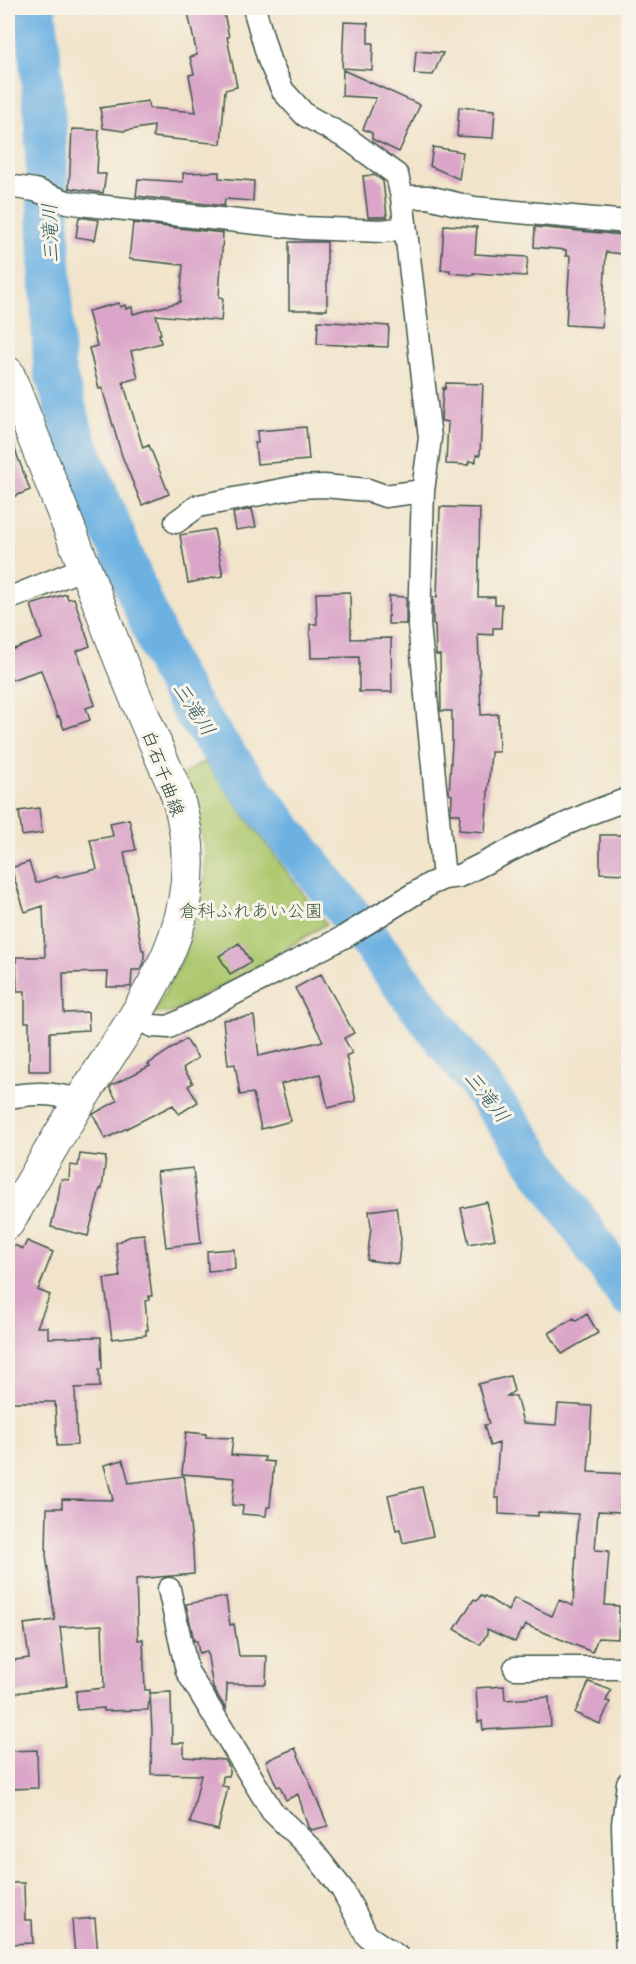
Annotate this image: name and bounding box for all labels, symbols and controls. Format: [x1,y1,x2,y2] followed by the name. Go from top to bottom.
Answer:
[35,203,63,263] water label: 三滝川
[168,676,222,740] water label: 三滝川
[137,727,191,819] street label: 白石千曲線
[179,898,323,922] park label: 倉科ふれあい公園
[459,1064,517,1128] water label: 三滝川

